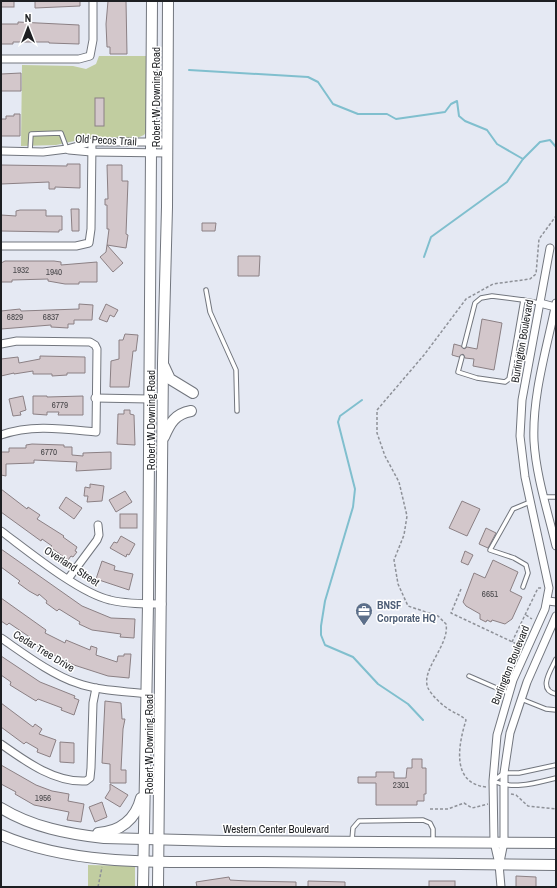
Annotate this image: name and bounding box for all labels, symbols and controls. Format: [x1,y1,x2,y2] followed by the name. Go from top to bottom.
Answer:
[8,8,48,48] north arrow
[25,11,31,25] text: N
[149,47,163,147] street label: Robert W Downing Road
[75,131,137,149] street label: Old Pecos Trail
[13,264,29,276] house number: 1932
[46,266,62,278] house number: 1940
[508,298,536,384] street label: Burlington Boulevard
[7,311,23,323] house number: 6829
[43,311,59,323] house number: 6837
[144,370,158,470] street label: Robert W Downing Road
[52,399,68,411] house number: 6779
[41,446,57,458] house number: 6770
[42,543,103,589] street label: Overland Street
[482,588,498,600] house number: 6651
[377,598,436,625] place label: BNSF Corporate HQ
[354,601,374,626] office icon: BNSF Corporate HQ
[488,623,532,707] street label: Burlington Boulevard
[11,627,77,675] street label: Cedar Tree Drive
[142,694,156,794] street label: Robert W Downing Road
[393,779,409,791] house number: 2301
[35,792,51,804] house number: 1956
[223,822,329,836] street label: Western Center Boulevard

